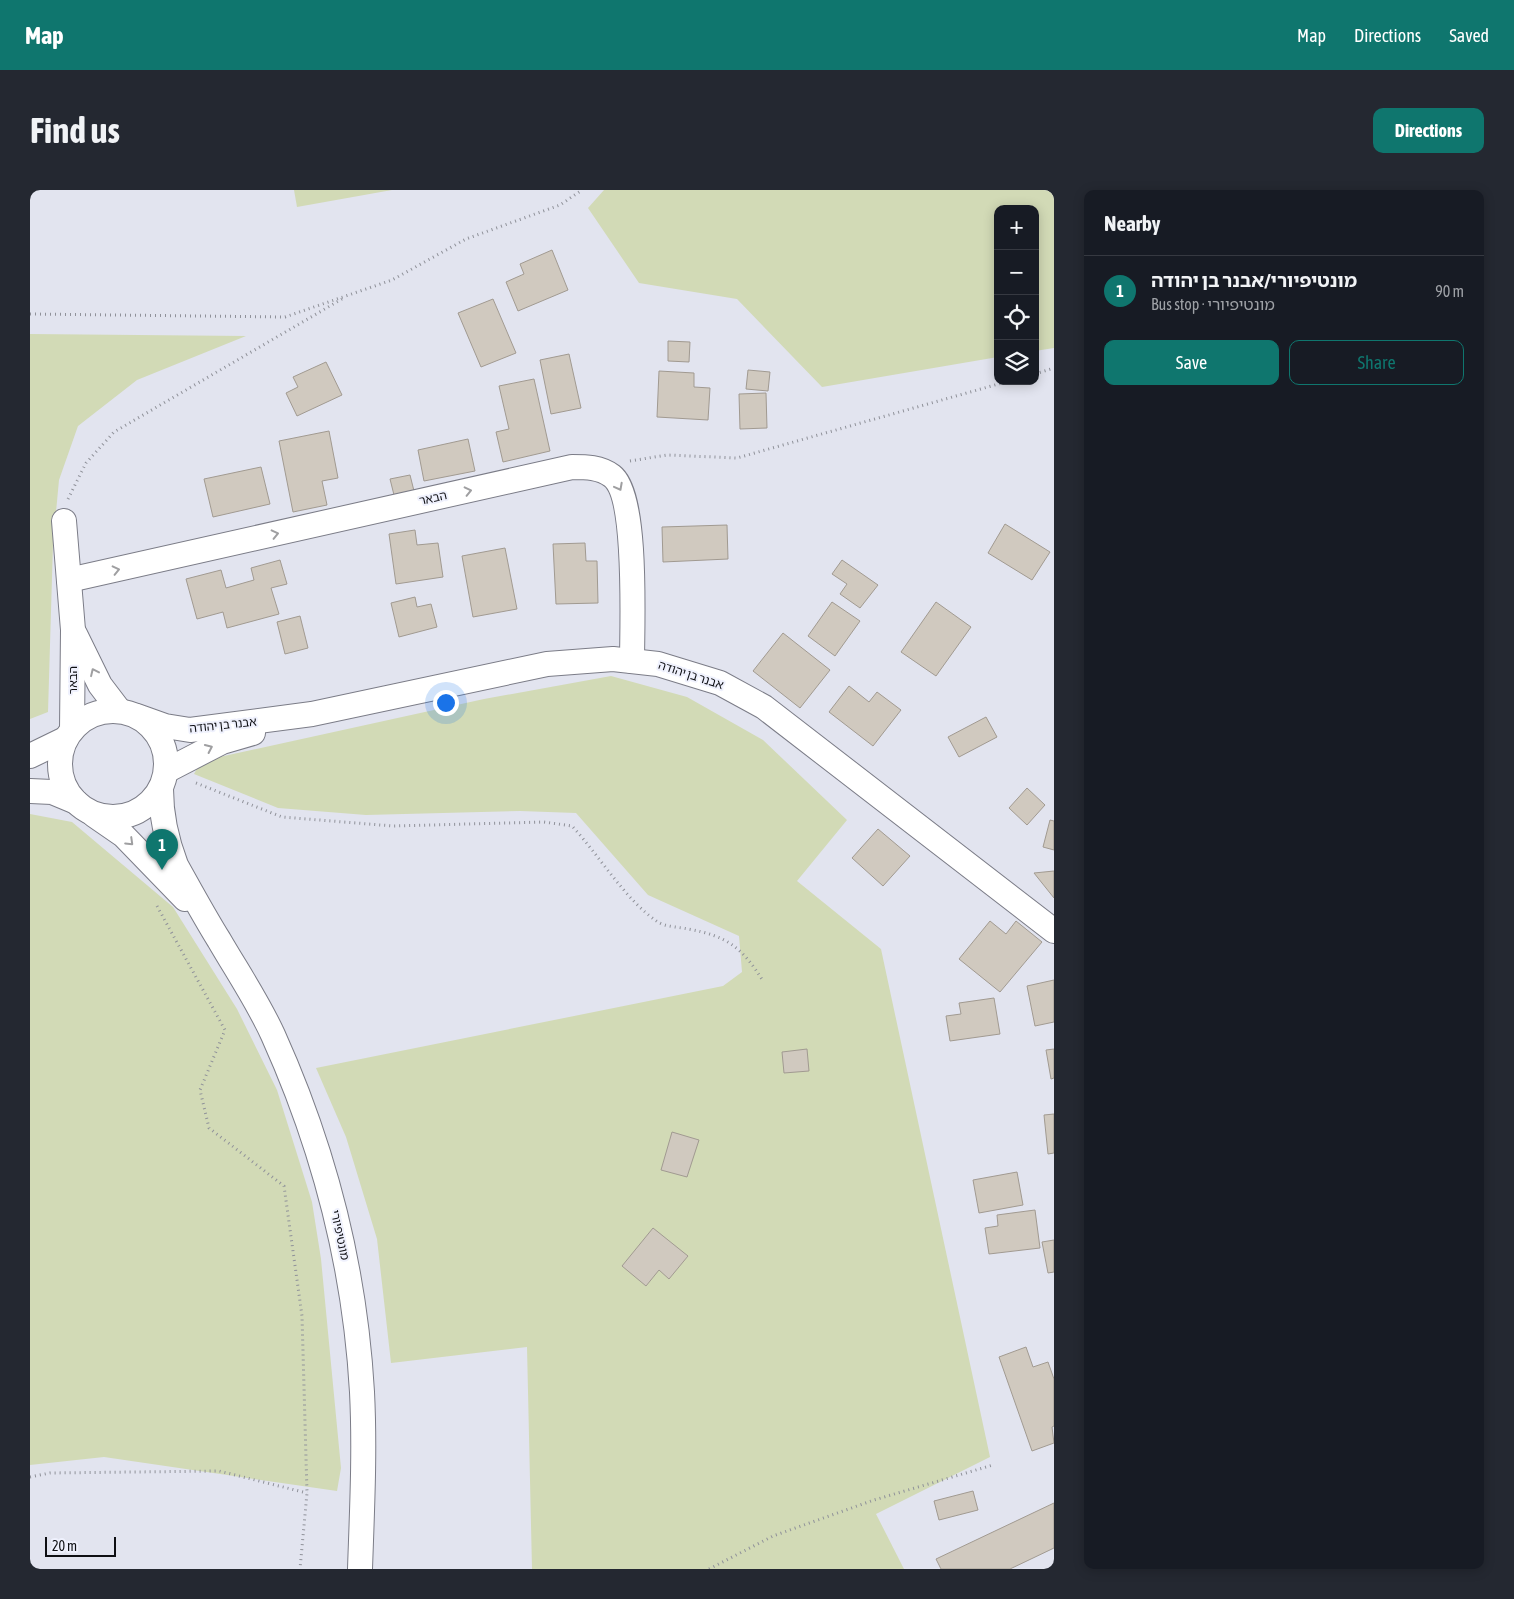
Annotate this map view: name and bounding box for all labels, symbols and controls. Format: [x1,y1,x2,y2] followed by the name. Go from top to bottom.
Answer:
[25,22,64,49] text: Map
[1297,25,1326,46] text: Map
[1354,25,1421,46] text: Directions
[1449,25,1489,46] text: Saved
[1373,108,1484,153] button: Directions
[30,110,120,150] text: Find us
[994,205,1039,385] map controls
[994,205,1039,250] button: +
[1104,211,1160,235] text: Nearby
[994,250,1039,295] button: −
[1151,269,1357,291] text: מונטיפיורי/אבנר בן יהודה
[1116,282,1124,300] text: 1
[1435,282,1464,300] text: 90 m
[994,295,1039,340] button: locate
[1151,295,1275,313] text: Bus stop · מונטיפיורי
[994,340,1039,385] button: layers
[1104,340,1279,385] button: Save
[1289,340,1464,385] button: Share
[613,482,623,491] one-way arrow
[463,486,472,497] one-way arrow
[418,488,448,508] street label: הבאר
[271,529,279,540] one-way arrow
[112,565,121,575] one-way arrow
[657,658,726,692] street label: אבנר בן יהודה
[66,666,80,694] street label: הבאר
[90,668,100,677] one-way arrow
[433,690,459,716] your location
[189,714,258,735] street label: אבנר בן יהודה
[204,745,213,755] one-way arrow
[146,829,178,870] pin: 1
[125,836,134,845] one-way arrow
[328,1209,352,1261] street label: מונטיפיורי
[45,1534,116,1557] scale bar
[52,1538,77,1554] text: 20 m

